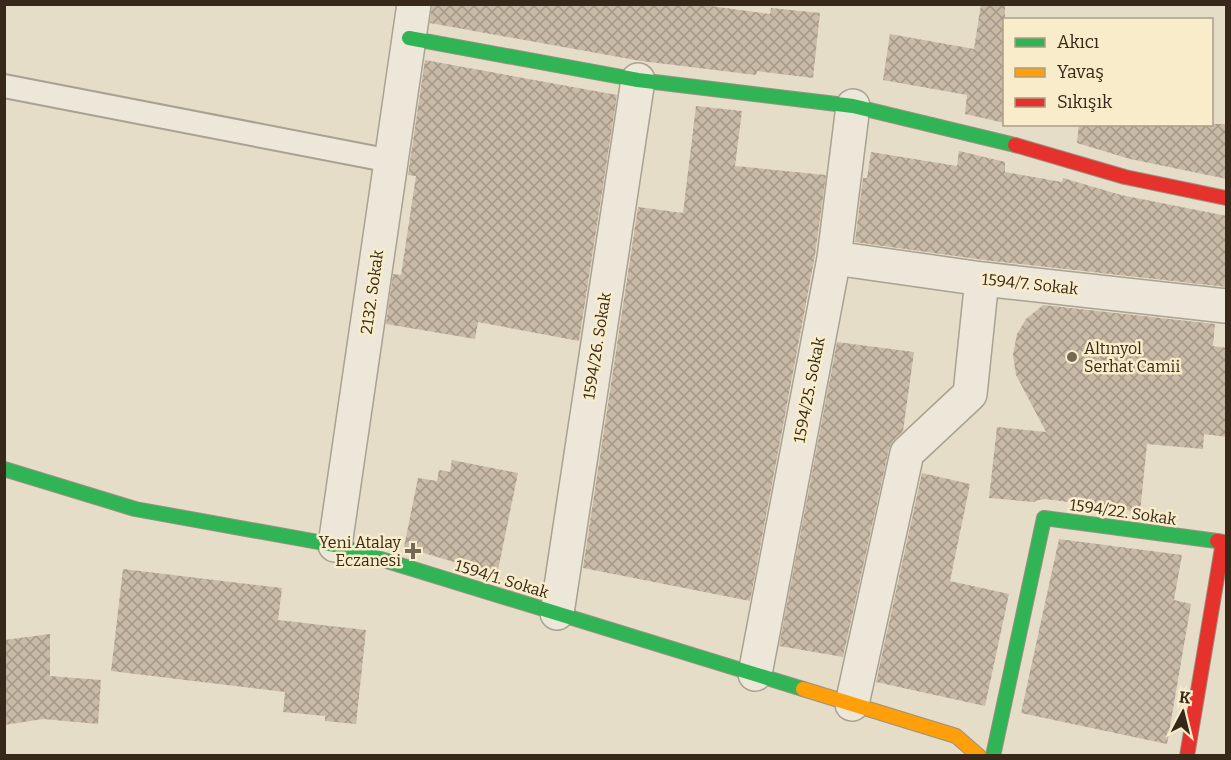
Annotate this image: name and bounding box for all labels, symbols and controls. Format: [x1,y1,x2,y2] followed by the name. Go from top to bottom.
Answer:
[1003,18,1213,126] legend
[1057,31,1099,53] text: Akıcı
[1057,61,1104,83] text: Yavaş
[1057,91,1113,113] text: Sıkışık
[357,249,387,335] street label: 2132. Sokak
[981,269,1079,299] street label: 1594/7. Sokak
[579,291,615,401] street label: 1594/26. Sokak
[789,336,829,444] street label: 1594/25. Sokak
[1084,339,1180,376] place label: Altınyol Serhat Camii
[1065,350,1079,364] marker: Altınyol Serhat Camii
[1068,495,1178,529] street label: 1594/22. Sokak
[319,533,402,570] place label: Yeni Atalay Eczanesi
[406,544,420,558] marker: Yeni Atalay Eczanesi
[453,556,551,602] street label: 1594/1. Sokak
[1153,682,1213,742] north arrow
[1178,687,1192,708] text: K

